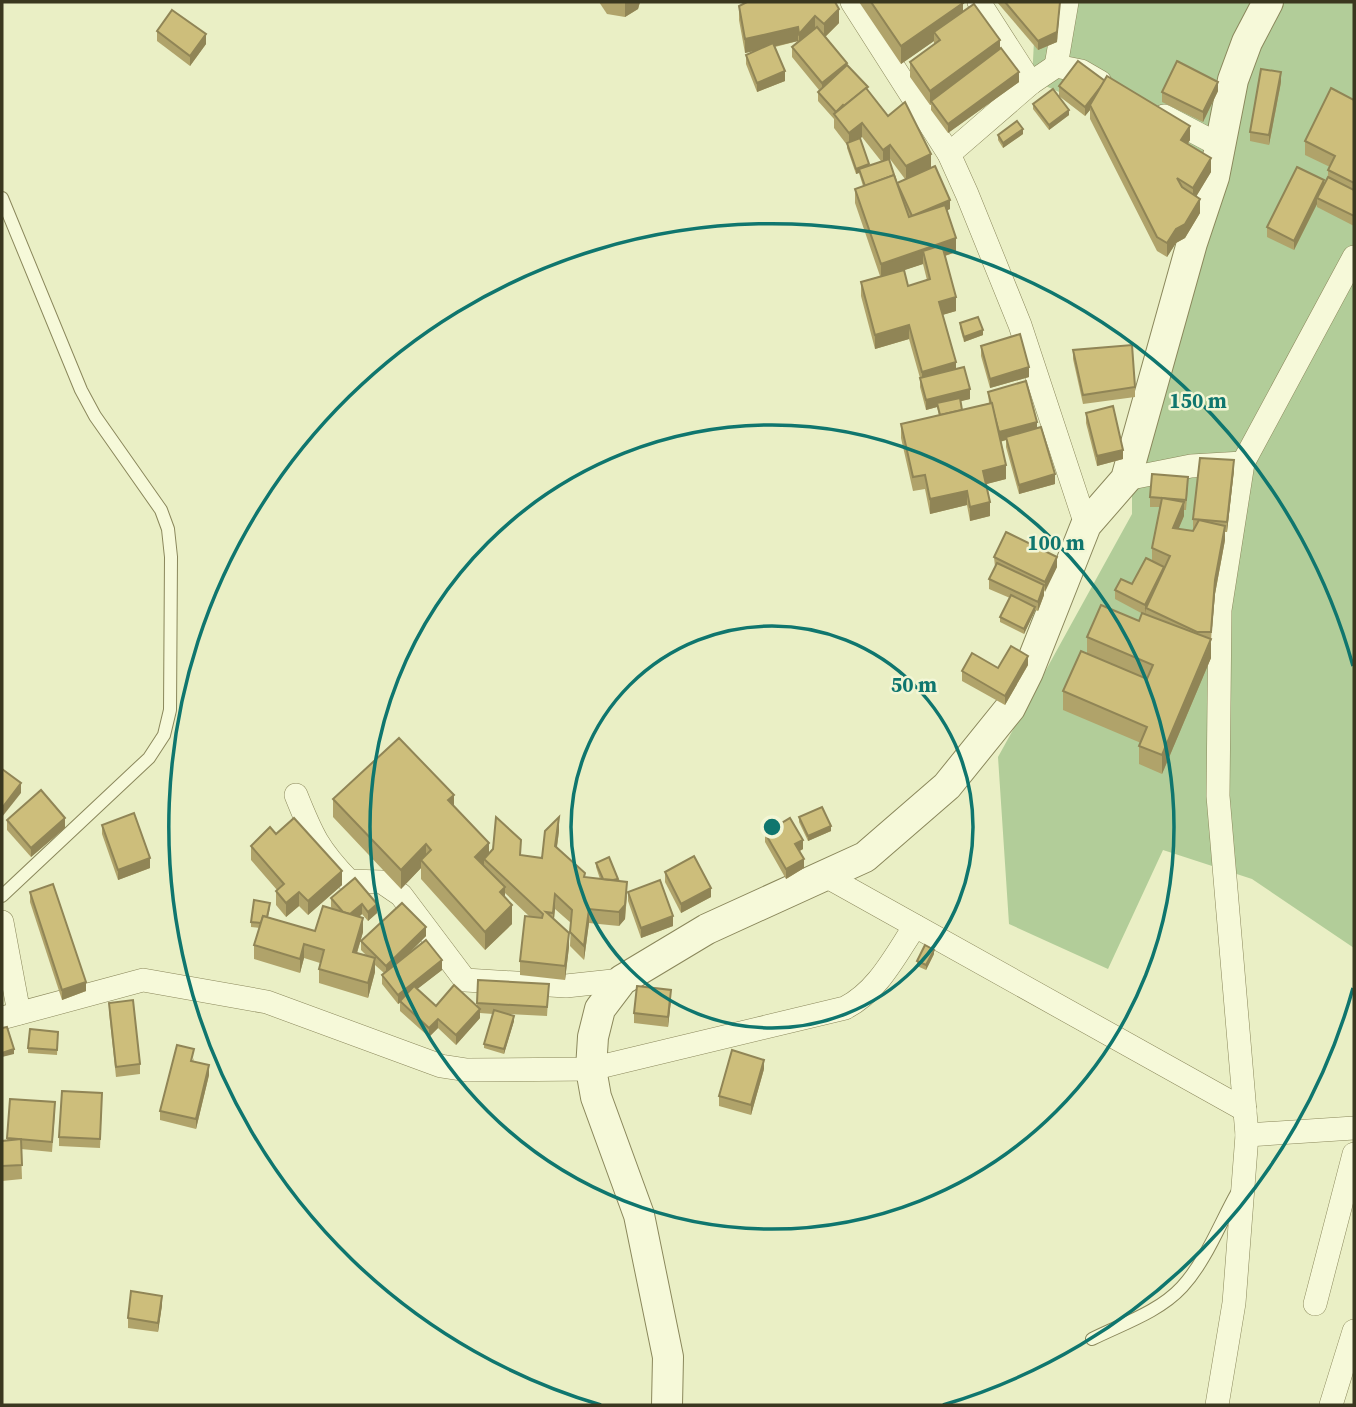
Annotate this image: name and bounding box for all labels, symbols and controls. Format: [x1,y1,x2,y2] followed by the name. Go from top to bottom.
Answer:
[1169,386,1227,415] text: 150 m
[1027,528,1085,557] text: 100 m
[891,670,937,699] text: 50 m
[760,815,784,839] centre of rings

